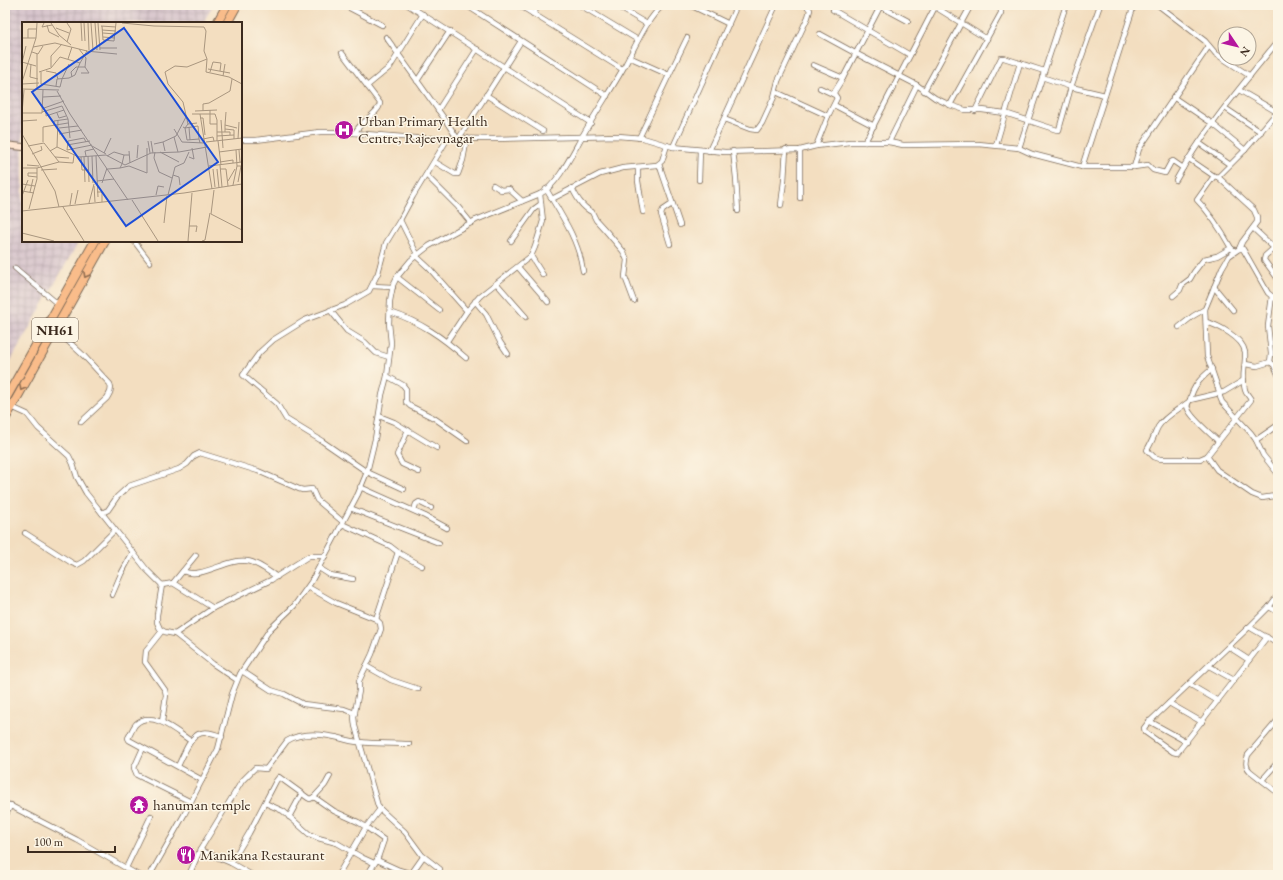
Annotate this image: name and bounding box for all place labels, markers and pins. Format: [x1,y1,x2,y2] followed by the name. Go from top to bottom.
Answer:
[358,111,488,147] place label: Urban Primary Health Centre, Rajeevnagar
[333,119,355,141] hospital icon: Urban Primary Health Centre, Rajeevnagar
[128,794,150,816] temple icon: hanuman temple
[153,795,251,814] place label: hanuman temple
[175,844,197,866] restaurant icon: Manikana Restaurant
[200,845,325,864] place label: Manikana Restaurant

